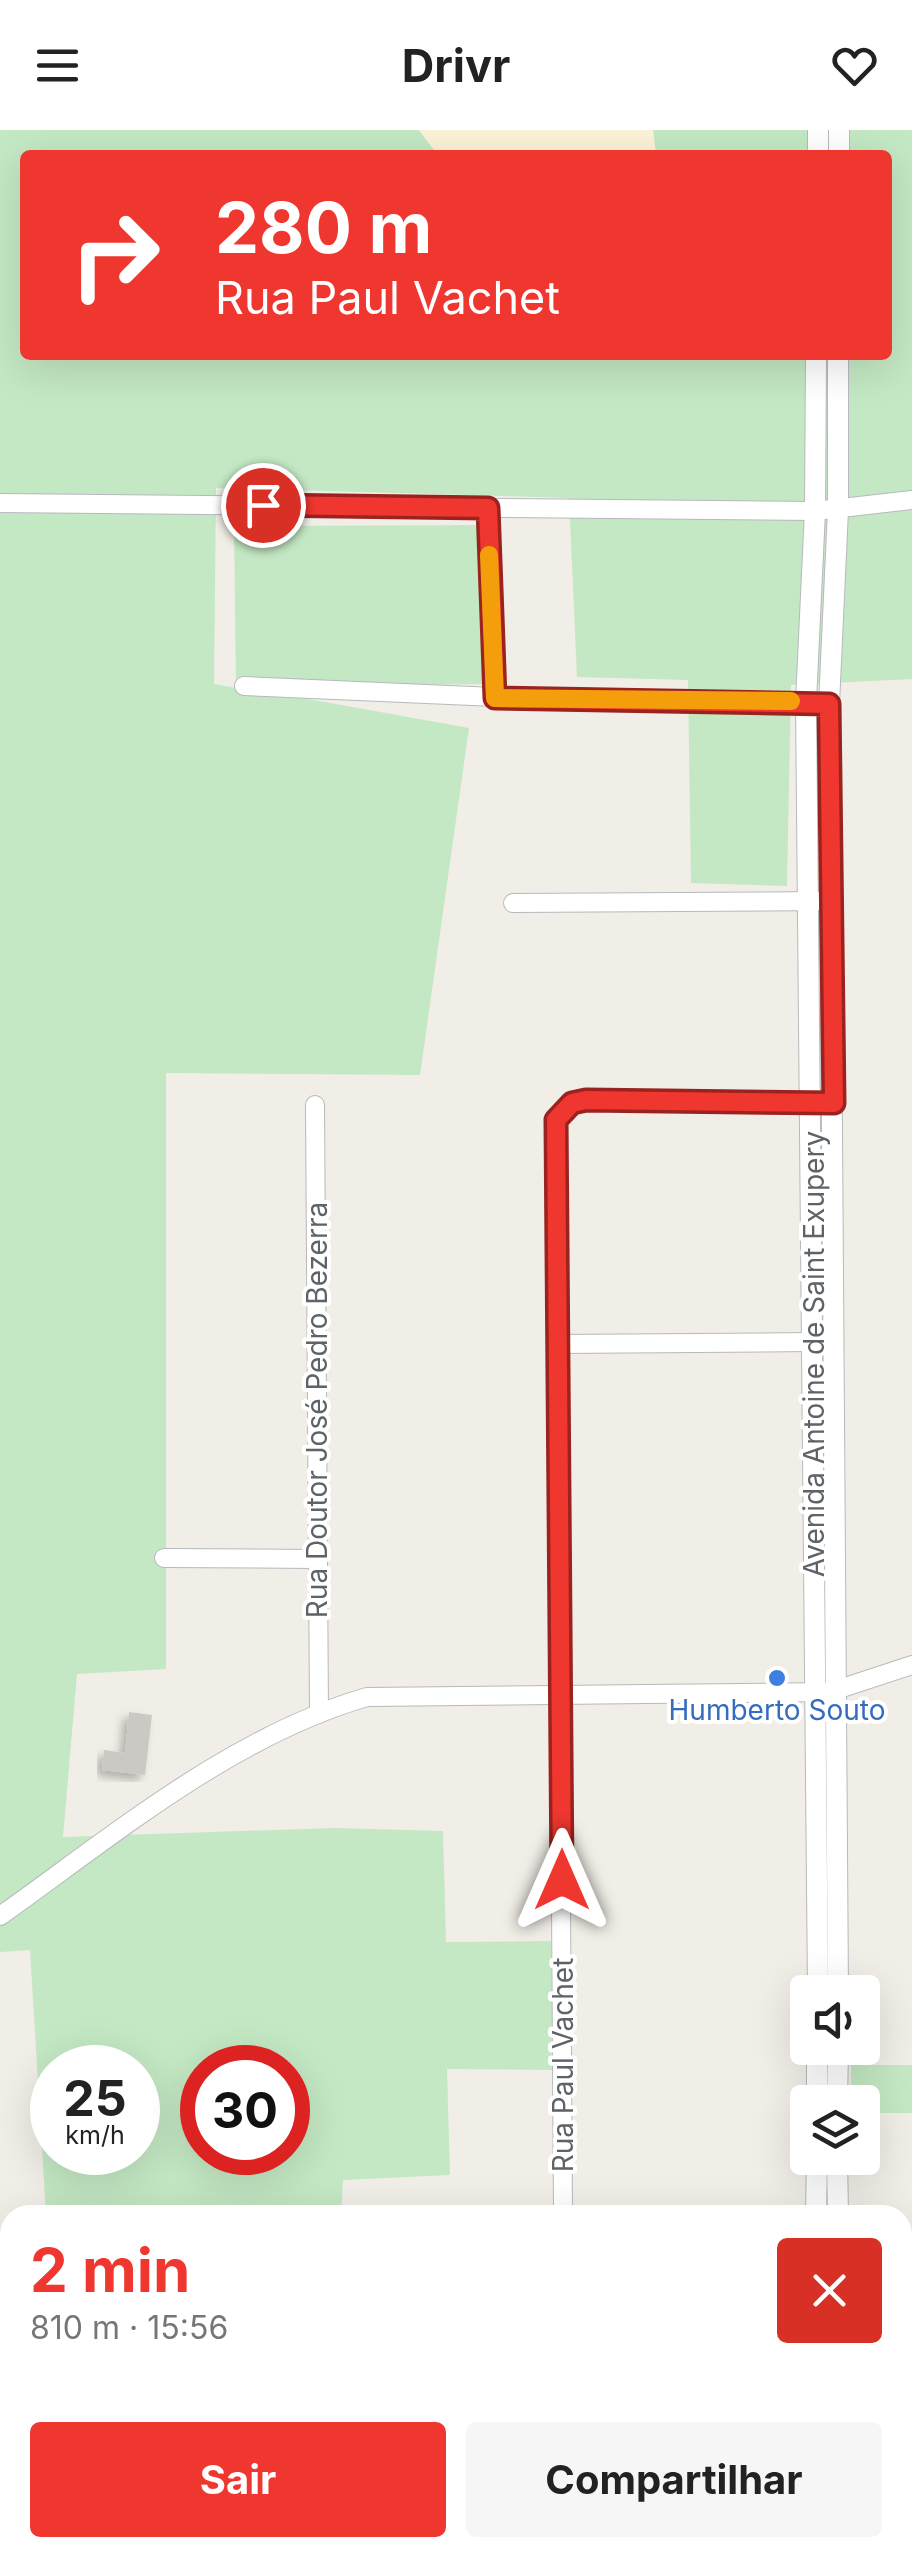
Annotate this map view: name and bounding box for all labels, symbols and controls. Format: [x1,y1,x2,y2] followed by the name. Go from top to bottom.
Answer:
[30,38,85,93] icon: menu
[402,38,510,93] text: Drivr
[827,38,882,93] icon: heart
[215,185,432,270] text: 280 m
[50,190,180,320] icon: right
[215,270,560,325] text: Rua Paul Vachet
[221,463,306,548] pin
[236,478,291,533] icon: arrive
[797,1131,831,1577] street label: Avenida Antoine de Saint Exupery
[300,1202,334,1618] street label: Rua Doutor José Pedro Bezerra
[766,1667,788,1689] marker: Humberto Souto
[669,1693,885,1727] place label: Humberto Souto
[510,1828,614,1932] position arrow
[546,1958,580,2172] street label: Rua Paul Vachet
[790,1975,880,2175] map controls
[790,1975,880,2065] button: sound
[180,2045,310,2175] speed limit sign: 30
[63,2068,127,2128] text: 25
[790,2085,880,2175] button: layers
[65,2120,125,2150] text: km/h
[30,2234,190,2306] text: 2 min
[777,2238,882,2343] button: close
[30,2308,228,2347] text: 810 m · 15:56
[30,2422,446,2537] button: Sair
[466,2422,882,2537] button: Compartilhar

